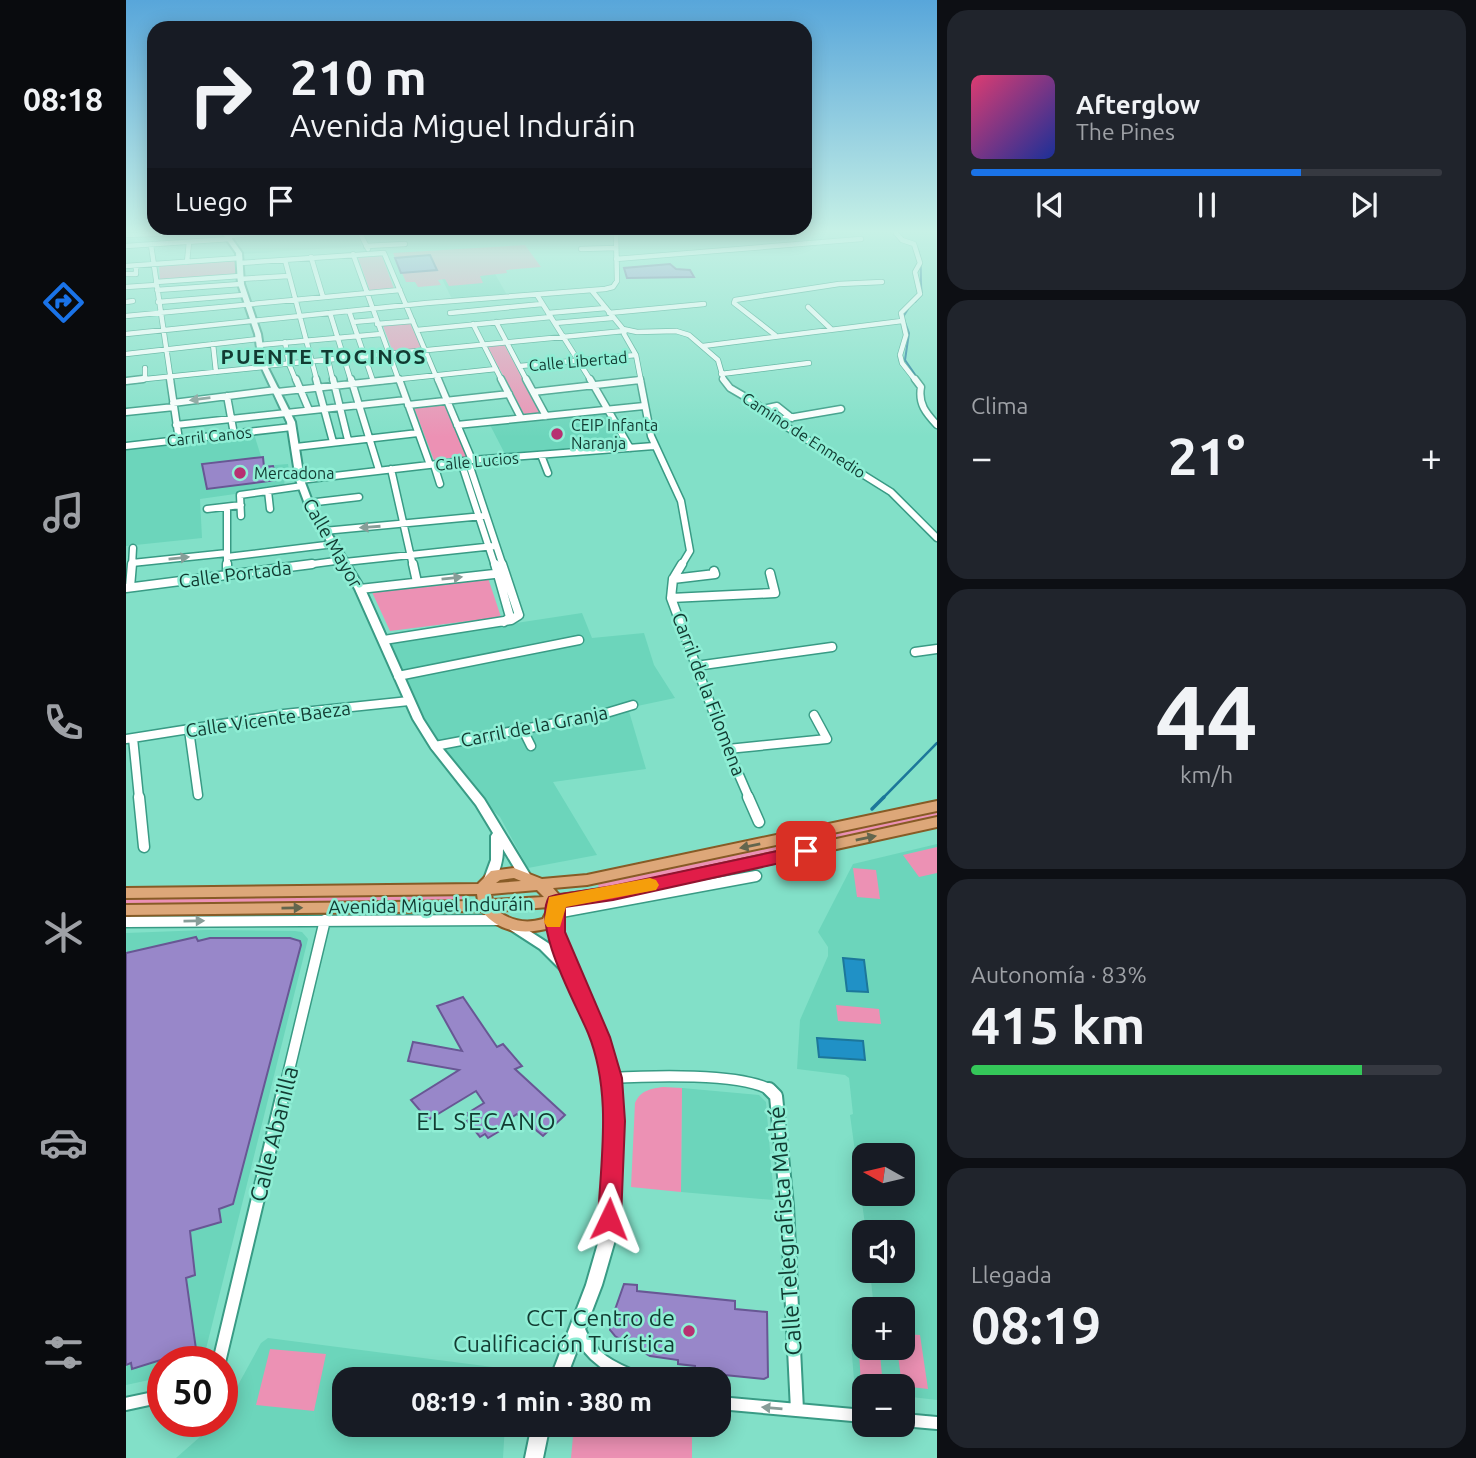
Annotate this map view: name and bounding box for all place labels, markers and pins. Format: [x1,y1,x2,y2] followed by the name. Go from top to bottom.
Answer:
[571,416,658,452] place label: CEIP Infanta Naranja
[549,426,565,442] marker: CEIP Infanta Naranja
[254,464,334,482] place label: Mercadona
[232,465,248,481] marker: Mercadona
[776,821,836,881] pin
[453,1305,675,1356] place label: CCT Centro de Cualificación Turística
[681,1323,697,1339] marker: CCT Centro de Cualificación Turística

